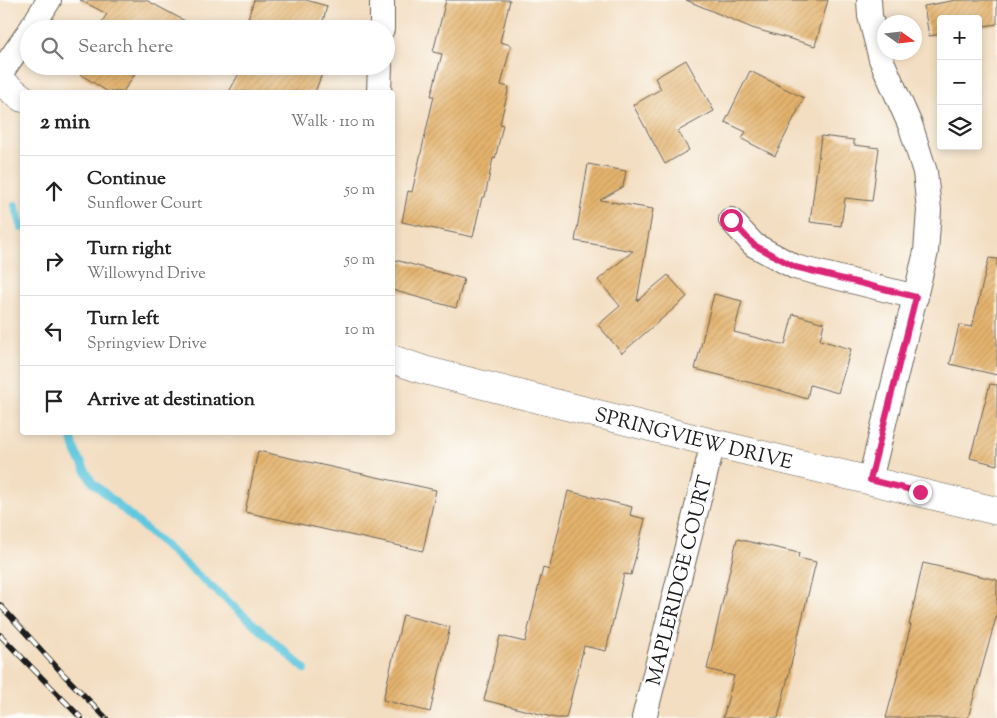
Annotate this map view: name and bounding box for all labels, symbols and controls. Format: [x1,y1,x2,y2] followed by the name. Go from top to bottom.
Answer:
[877,15,922,60] north arrow
[937,15,982,150] map controls
[937,15,982,60] button: +
[20,20,395,75] search box
[38,34,66,62] icon: search
[78,34,173,61] text: Search here
[937,60,982,105] button: −
[937,105,982,150] button: layers
[40,108,90,138] text: 2 min
[291,111,375,134] text: Walk · 110 m
[87,166,166,193] text: Continue
[40,177,68,205] icon: ahead
[344,179,375,202] text: 50 m
[87,193,202,216] text: Sunflower Court
[720,209,743,232] route start
[87,236,171,263] text: Turn right
[40,247,68,275] icon: right
[344,249,375,272] text: 50 m
[87,263,206,286] text: Willowynd Drive
[87,306,159,333] text: Turn left
[40,317,68,345] icon: left
[345,319,375,342] text: 10 m
[87,333,207,356] text: Springview Drive
[40,387,68,415] icon: arrive
[87,387,255,414] text: Arrive at destination
[591,402,795,479] street label: SPRINGVIEW DRIVE
[641,473,721,689] street label: MAPLERIDGE COURT
[909,481,932,504] route end

